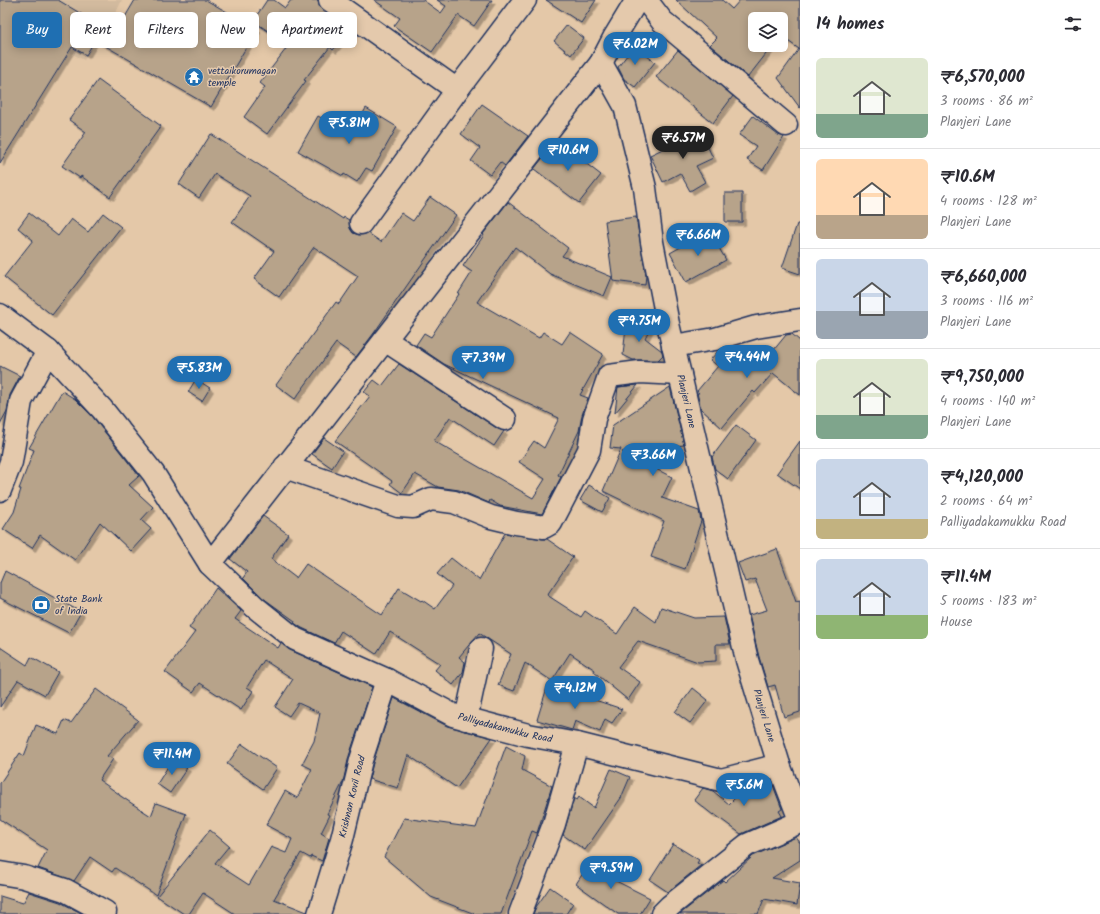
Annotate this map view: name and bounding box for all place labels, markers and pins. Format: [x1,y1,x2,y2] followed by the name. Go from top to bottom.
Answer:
[602,32,668,66] pin: ₹6.02M
[208,63,276,91] place label: vettaikorumagan temple
[183,66,205,88] temple icon: vettaikorumagan temple
[316,111,382,145] pin: ₹5.81M
[650,126,716,160] pin: ₹6.57M
[535,138,601,172] pin: ₹10.6M
[665,223,731,257] pin: ₹6.66M
[606,309,672,343] pin: ₹9.75M
[714,345,780,379] pin: ₹4.44M
[450,346,516,380] pin: ₹7.39M
[166,356,232,390] pin: ₹5.83M
[620,443,686,477] pin: ₹3.66M
[55,591,103,619] place label: State Bank of India
[30,594,52,616] bank icon: State Bank of India
[542,676,608,710] pin: ₹4.12M
[139,742,205,776] pin: ₹11.4M
[716,773,772,807] pin: ₹5.6M
[578,856,644,890] pin: ₹9.59M

